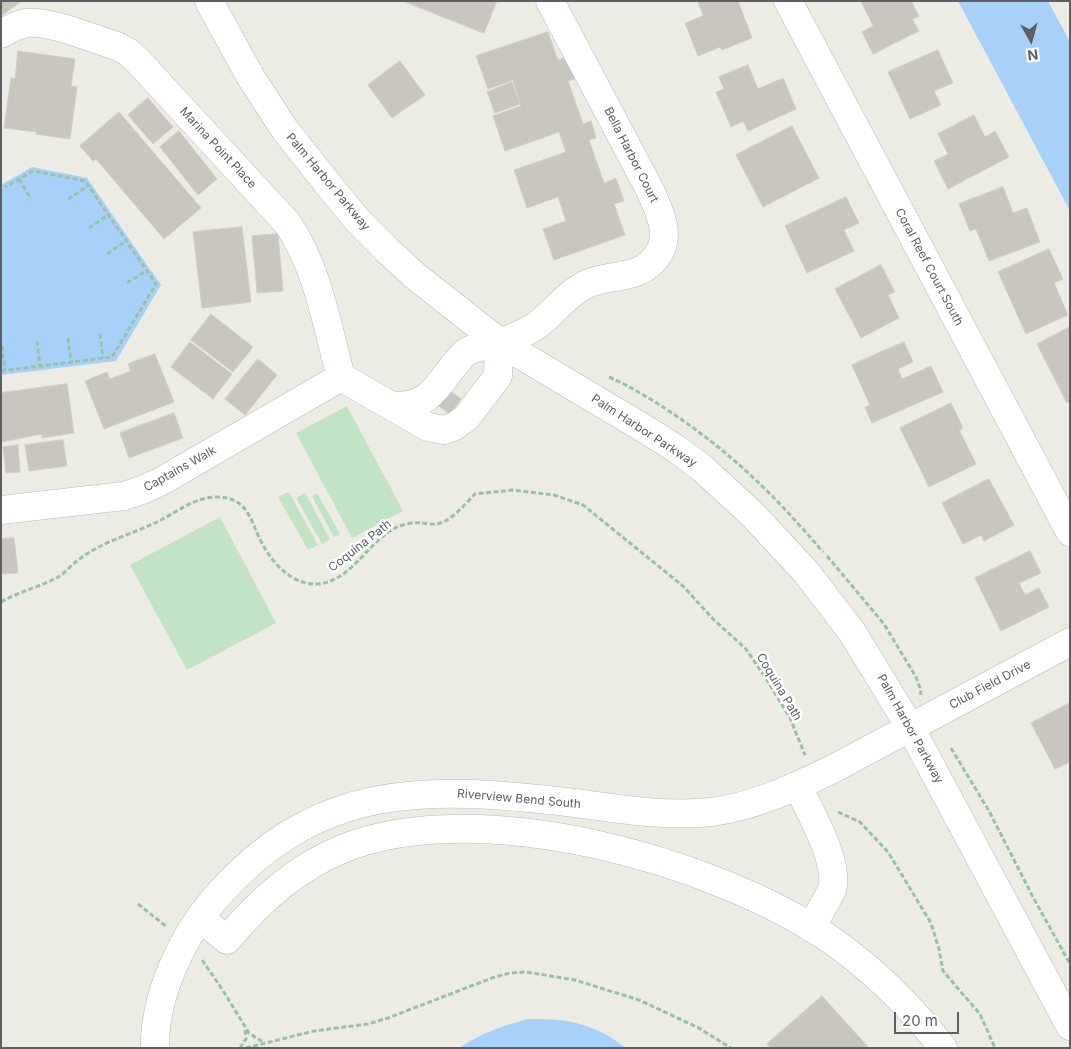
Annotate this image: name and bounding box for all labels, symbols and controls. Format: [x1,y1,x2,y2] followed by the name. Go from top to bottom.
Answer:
[1006,15,1056,65] north arrow
[1027,46,1039,64] text: N
[177,104,259,192] street label: Marina Point Place
[601,105,661,205] street label: Bella Harbor Court
[283,130,373,234] street label: Palm Harbor Parkway
[892,206,966,328] street label: Coral Reef Court South
[589,392,699,470] street label: Palm Harbor Parkway
[141,443,219,495] street label: Captains Walk
[326,517,394,575] street label: Coquina Path
[753,651,805,723] street label: Coquina Path
[947,658,1033,712] street label: Club Field Drive
[874,672,946,786] street label: Palm Harbor Parkway
[457,786,581,812] street label: Riverview Bend South
[896,1002,961,1034] scale bar
[902,1011,938,1030] text: 20 m

